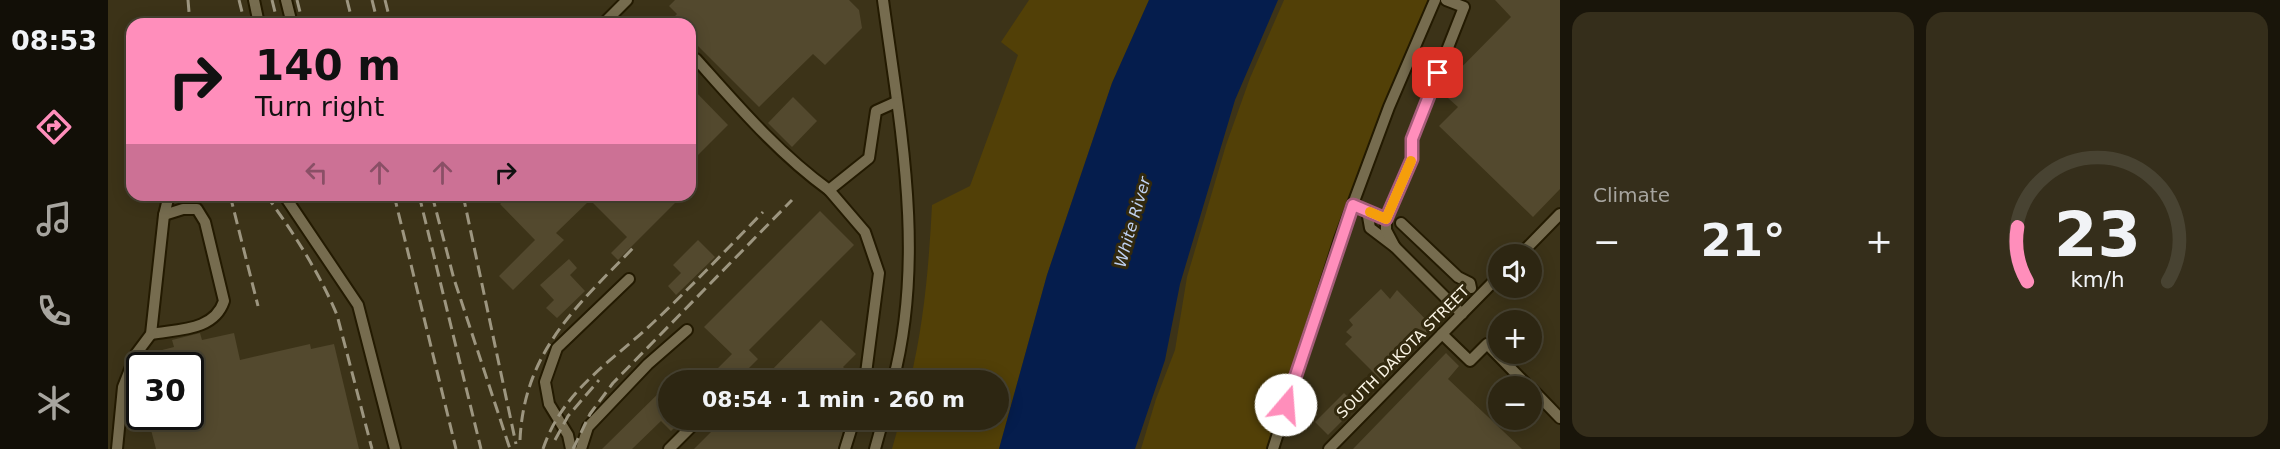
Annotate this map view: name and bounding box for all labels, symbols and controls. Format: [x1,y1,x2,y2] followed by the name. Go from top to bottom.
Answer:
[11,25,97,56] text: 08:53
[255,41,401,90] text: 140 m
[156,42,234,120] icon: right
[1412,47,1463,98] pin
[1421,56,1454,89] icon: arrive
[255,91,384,122] text: Turn right
[33,106,75,148] icon: directions
[300,156,333,189] icon: left
[363,156,396,189] icon: ahead
[426,156,459,189] icon: ahead
[489,156,522,189] icon: right
[1111,173,1155,269] water label: White River
[1593,183,1670,207] text: Climate
[33,198,75,240] icon: music
[2054,198,2140,271] text: 23
[1700,214,1786,267] text: 21°
[1593,222,1621,261] text: −
[1865,222,1893,261] text: +
[1488,244,1542,430] map controls
[1488,244,1542,298] button: sound
[2070,267,2124,292] text: km/h
[1333,281,1474,422] street label: SOUTH DAKOTA STREET
[33,290,75,332] icon: phone
[1488,310,1542,364] button: +
[126,352,204,430] speed limit sign: 30
[1254,373,1318,437] position arrow
[1488,376,1542,430] button: −
[33,382,75,424] icon: climate
[702,387,965,412] text: 08:54 · 1 min · 260 m

